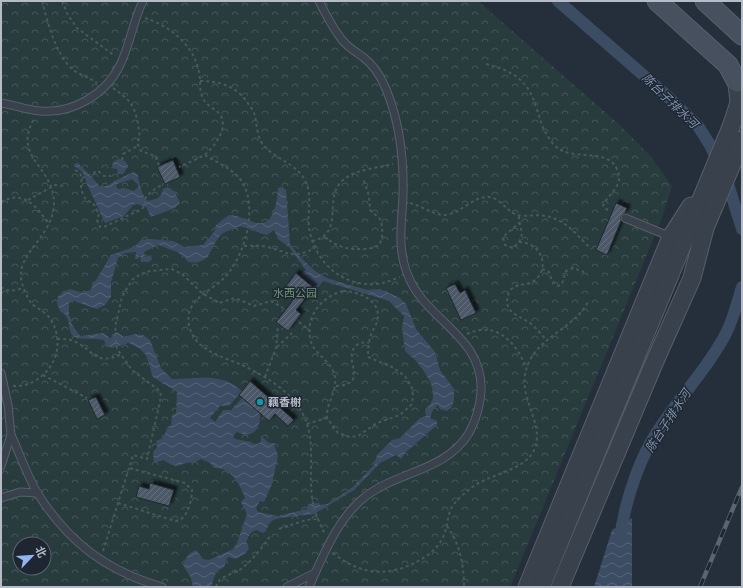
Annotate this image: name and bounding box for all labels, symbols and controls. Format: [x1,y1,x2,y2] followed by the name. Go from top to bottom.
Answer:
[639,71,702,132] water label: 陈台子排水河
[273,287,317,300] park label: 水西公园
[643,385,695,455] water label: 陈台子排水河
[268,396,301,409] place label: 藕香榭
[255,397,265,407] marker: 藕香榭
[12,536,52,576] north arrow
[32,544,49,560] text: 北

